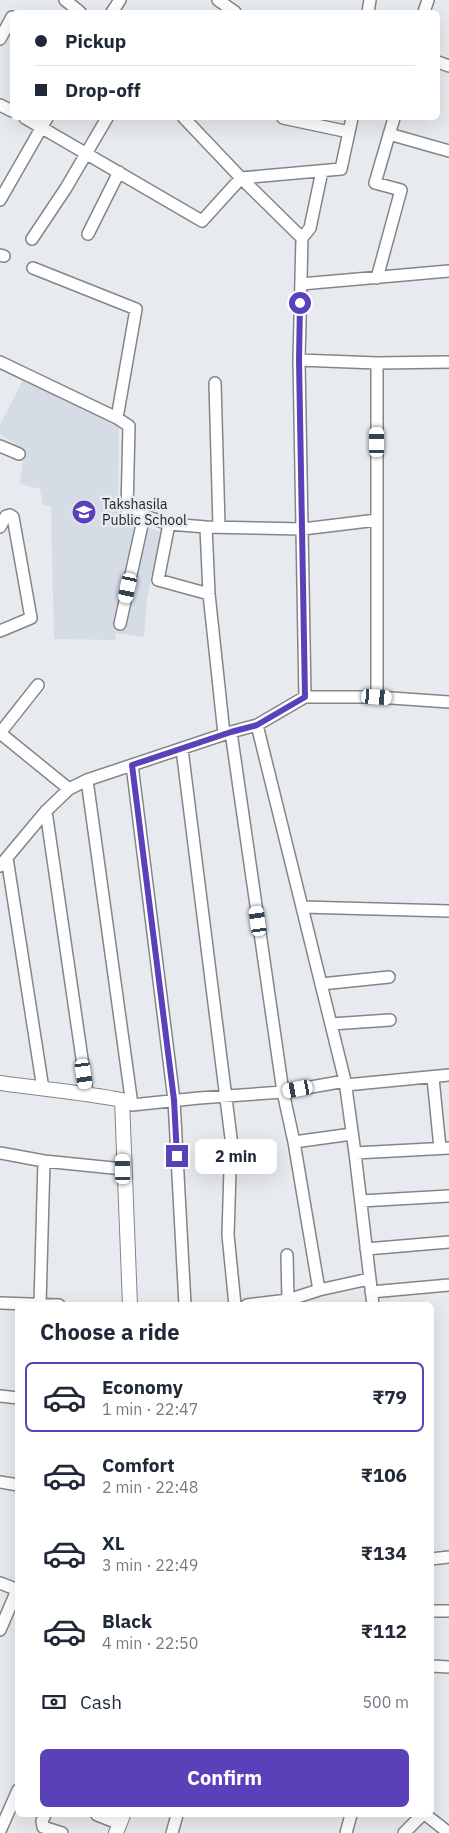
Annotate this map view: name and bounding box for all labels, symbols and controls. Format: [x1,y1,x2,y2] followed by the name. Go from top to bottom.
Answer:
[65,29,126,53] text: Pickup
[65,78,141,102] text: Drop-off
[289,292,311,314] route start
[369,427,384,457] car
[102,495,187,529] place label: Takshasila Public School
[71,499,97,525] school or university icon: Takshasila Public School
[117,572,138,604] car
[361,688,392,706] car
[248,905,267,937] car
[74,1058,93,1090] car
[281,1079,314,1099] car
[194,1138,277,1174] callout: 2 min
[166,1145,188,1167] route end
[215,1146,257,1166] text: 2 min
[115,1154,130,1184] car
[40,1317,180,1346] text: Choose a ride
[42,1375,87,1420] icon: car
[102,1375,183,1399] text: Economy
[372,1385,407,1409] text: ₹79
[102,1399,198,1419] text: 1 min · 22:47
[42,1453,87,1498] icon: car
[102,1453,175,1477] text: Comfort
[361,1463,407,1487] text: ₹106
[102,1477,198,1497] text: 2 min · 22:48
[42,1531,87,1576] icon: car
[102,1531,125,1555] text: XL
[361,1541,407,1565] text: ₹134
[102,1555,198,1575] text: 3 min · 22:49
[42,1609,87,1654] icon: car
[102,1609,152,1633] text: Black
[361,1619,407,1643] text: ₹112
[102,1633,198,1653] text: 4 min · 22:50
[40,1688,68,1716] icon: cash
[80,1690,122,1714] text: Cash
[362,1692,409,1712] text: 500 m
[40,1749,409,1807] button: Confirm

